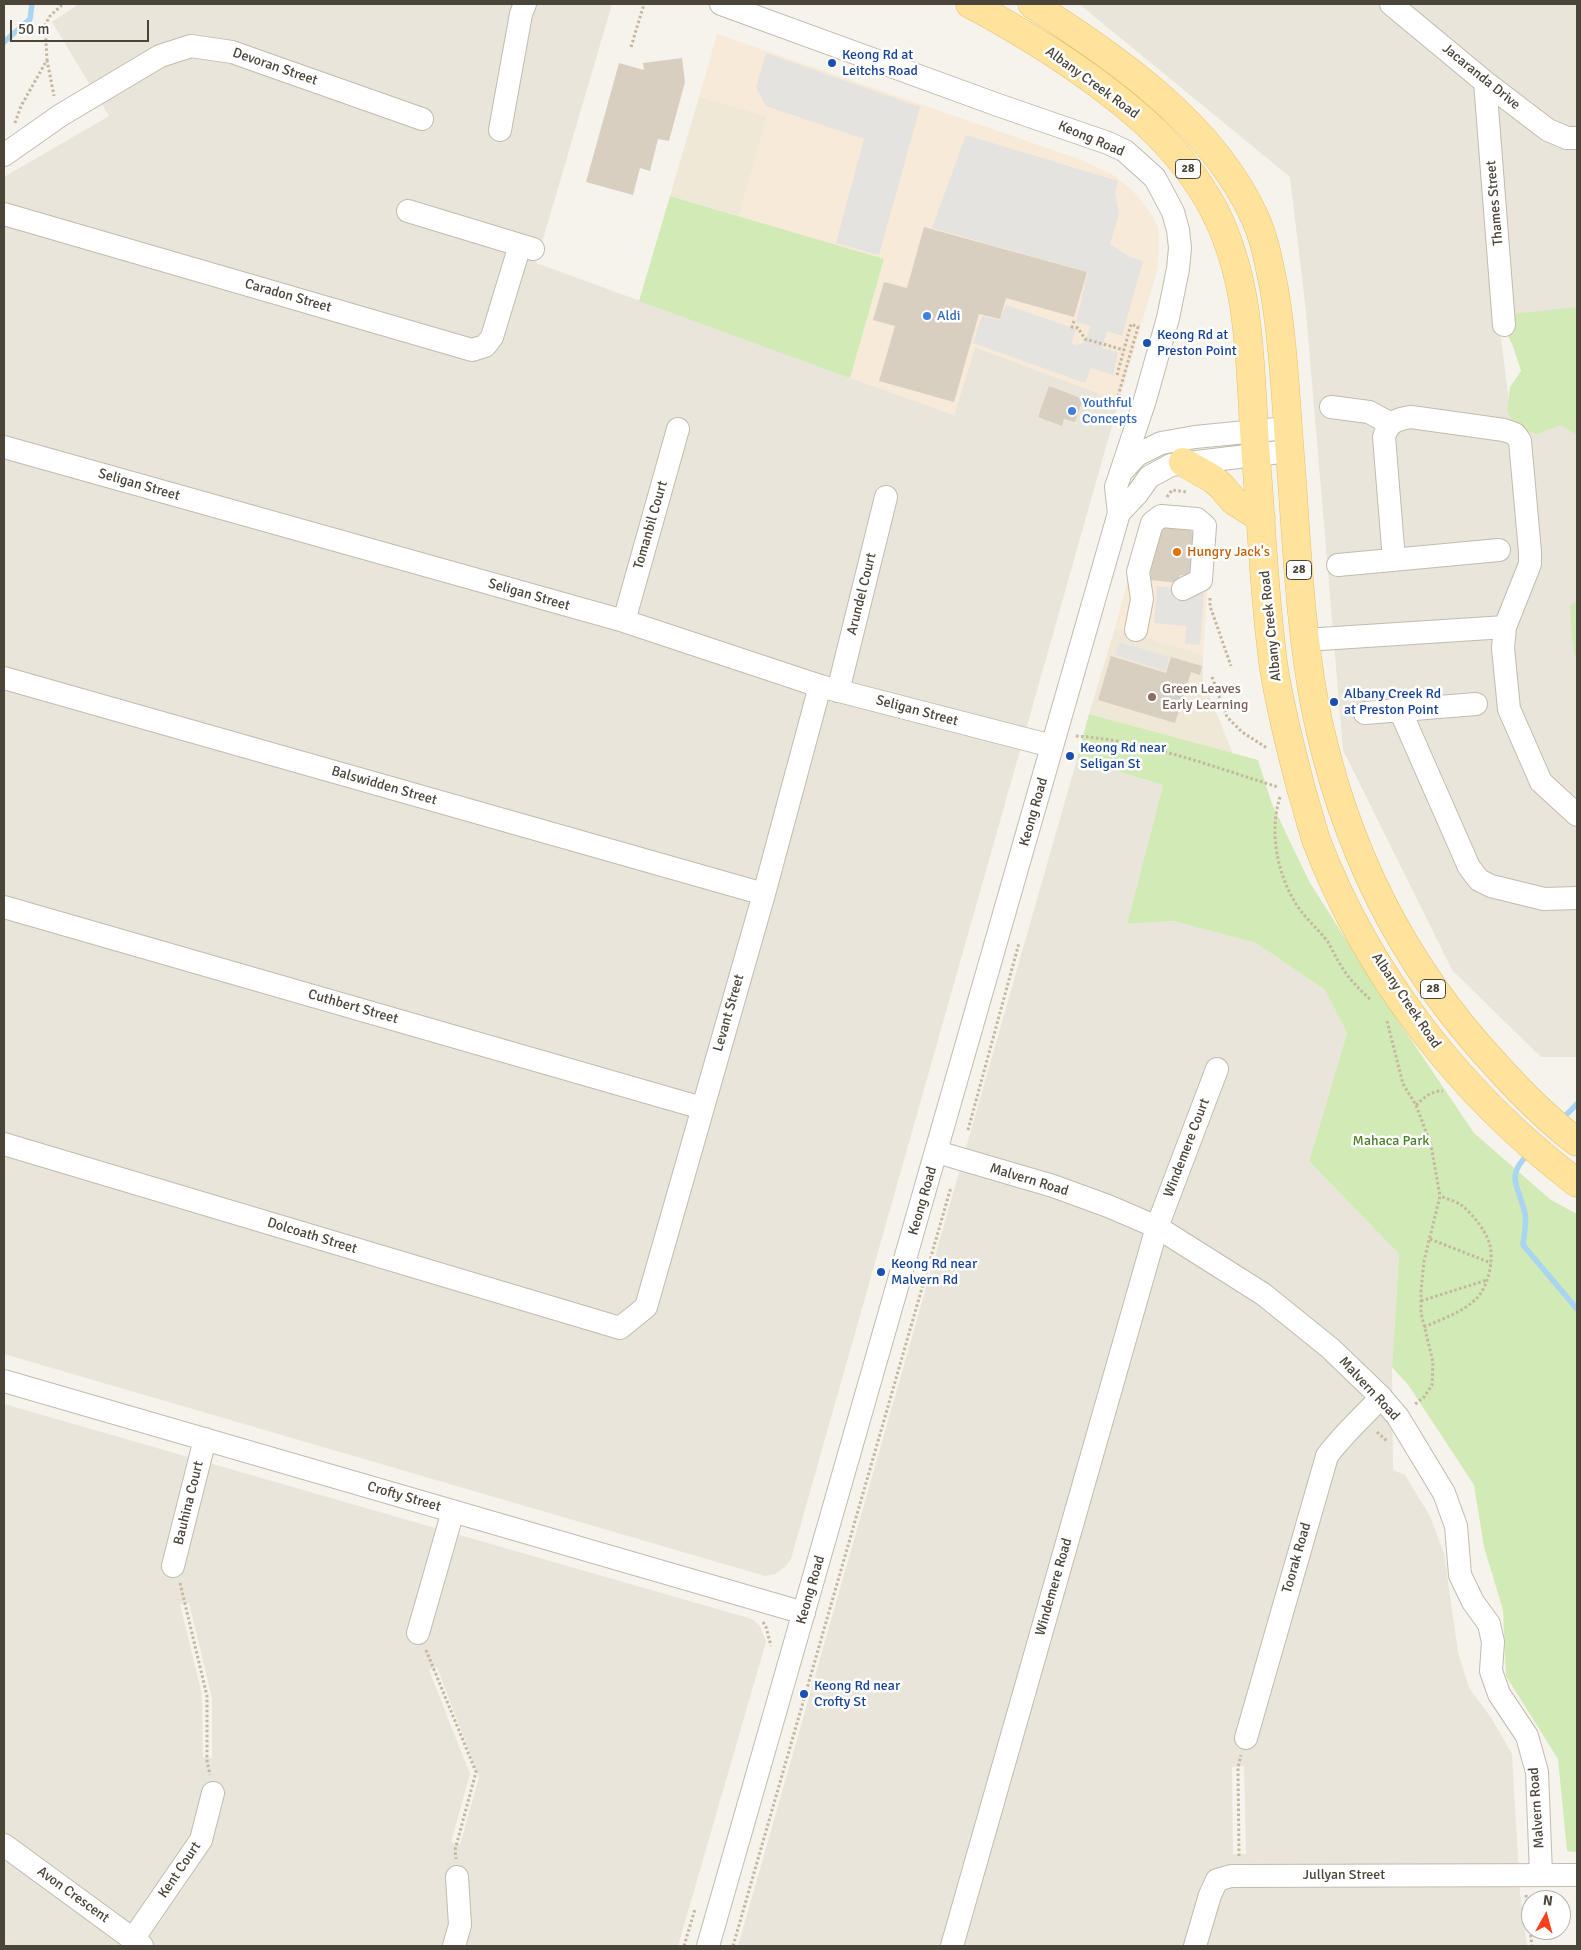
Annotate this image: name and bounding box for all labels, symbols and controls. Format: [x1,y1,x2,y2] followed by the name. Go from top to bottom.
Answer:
[12,10,151,42] scale bar
[18,20,49,38] text: 50 m
[1439,40,1523,114] street label: Jacaranda Drive
[1042,43,1142,123] street label: Albany Creek Road
[230,45,320,89] street label: Devoran Street
[842,47,918,80] place label: Keong Rd at Leitchs Road
[826,57,838,69] marker: Keong Rd at Leitchs Road
[1055,118,1127,160] street label: Keong Road
[1176,160,1200,178] road number: 28
[1483,160,1507,246] street label: Thames Street
[243,276,333,316] street label: Caradon Street
[937,308,961,324] place label: Aldi
[921,310,933,322] marker: Aldi
[1157,327,1237,360] place label: Keong Rd at Preston Point
[1141,337,1153,349] marker: Keong Rd at Preston Point
[1082,395,1137,428] place label: Youthful Concepts
[1066,405,1078,417] marker: Youthful Concepts
[96,465,182,505] street label: Seligan Street
[630,479,672,571] street label: Tomanbil Court
[1187,544,1270,560] place label: Hungry Jack's
[1171,546,1183,558] marker: Hungry Jack's
[844,551,880,637] street label: Arundel Court
[1286,560,1312,580] road number: 28
[1257,570,1285,682] street label: Albany Creek Road
[486,575,572,615] street label: Seligan Street
[1162,681,1248,714] place label: Green Leaves Early Learning
[1344,686,1441,719] place label: Albany Creek Rd at Preston Point
[1146,691,1158,703] marker: Green Leaves Early Learning
[874,692,960,730] street label: Seligan Street
[1328,696,1340,708] marker: Albany Creek Rd at Preston Point
[1080,740,1166,772] place label: Keong Rd near Seligan St
[1064,750,1076,762] marker: Keong Rd near Seligan St
[329,763,439,809] street label: Balswidden Street
[1016,776,1052,848] street label: Keong Road
[1368,950,1444,1052] street label: Albany Creek Road
[710,973,748,1053] street label: Levant Street
[1420,980,1446,999] road number: 28
[306,986,400,1028] street label: Cuthbert Street
[1160,1096,1214,1200] street label: Windemere Court
[1353,1133,1429,1149] park label: Mahaca Park
[988,1160,1070,1200] street label: Malvern Road
[905,1165,941,1237] street label: Keong Road
[265,1214,359,1258] street label: Dolcoath Street
[891,1256,977,1288] place label: Keong Rd near Malvern Rd
[875,1266,887,1278] marker: Keong Rd near Malvern Rd
[1335,1354,1403,1424] street label: Malvern Road
[170,1459,208,1547] street label: Bauhina Court
[365,1478,443,1516] street label: Crofty Street
[1279,1521,1315,1595] street label: Toorak Road
[1032,1536,1076,1638] street label: Windemere Road
[793,1554,829,1626] street label: Keong Road
[814,1678,900,1710] place label: Keong Rd near Crofty St
[798,1688,810,1700] marker: Keong Rd near Crofty St
[1526,1767,1548,1849] street label: Malvern Road
[155,1839,205,1901] street label: Kent Court
[34,1863,112,1927] street label: Avon Crescent
[1303,1867,1385,1883] street label: Jullyan Street
[1521,1890,1571,1940] north arrow
[1542,1892,1554,1910] text: N

